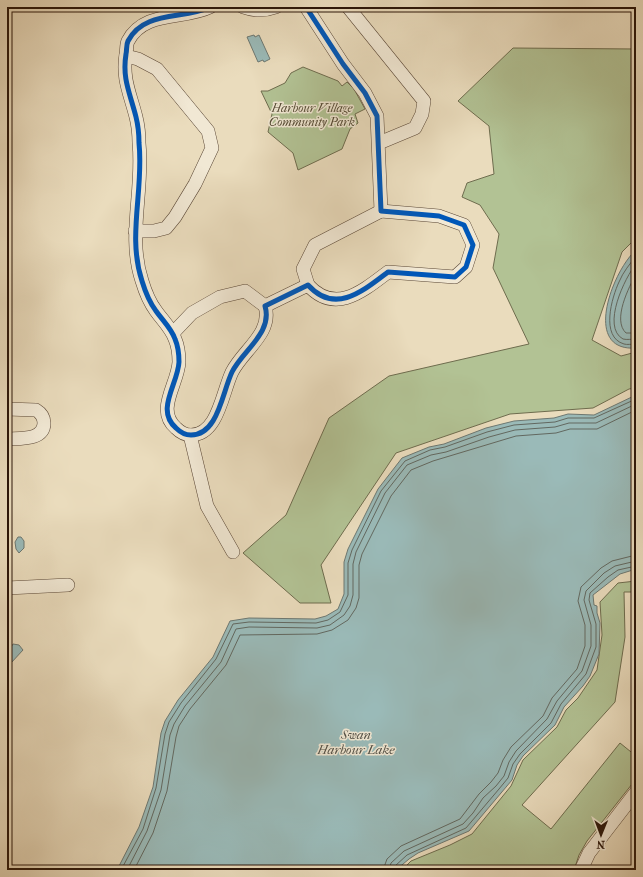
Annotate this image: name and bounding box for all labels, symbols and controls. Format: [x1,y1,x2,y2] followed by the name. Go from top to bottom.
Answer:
[269,101,355,129] park label: Harbour Village Community Park
[317,727,395,757] water label: Swan Harbour Lake
[581,815,621,855] north arrow
[596,838,605,851] text: N

